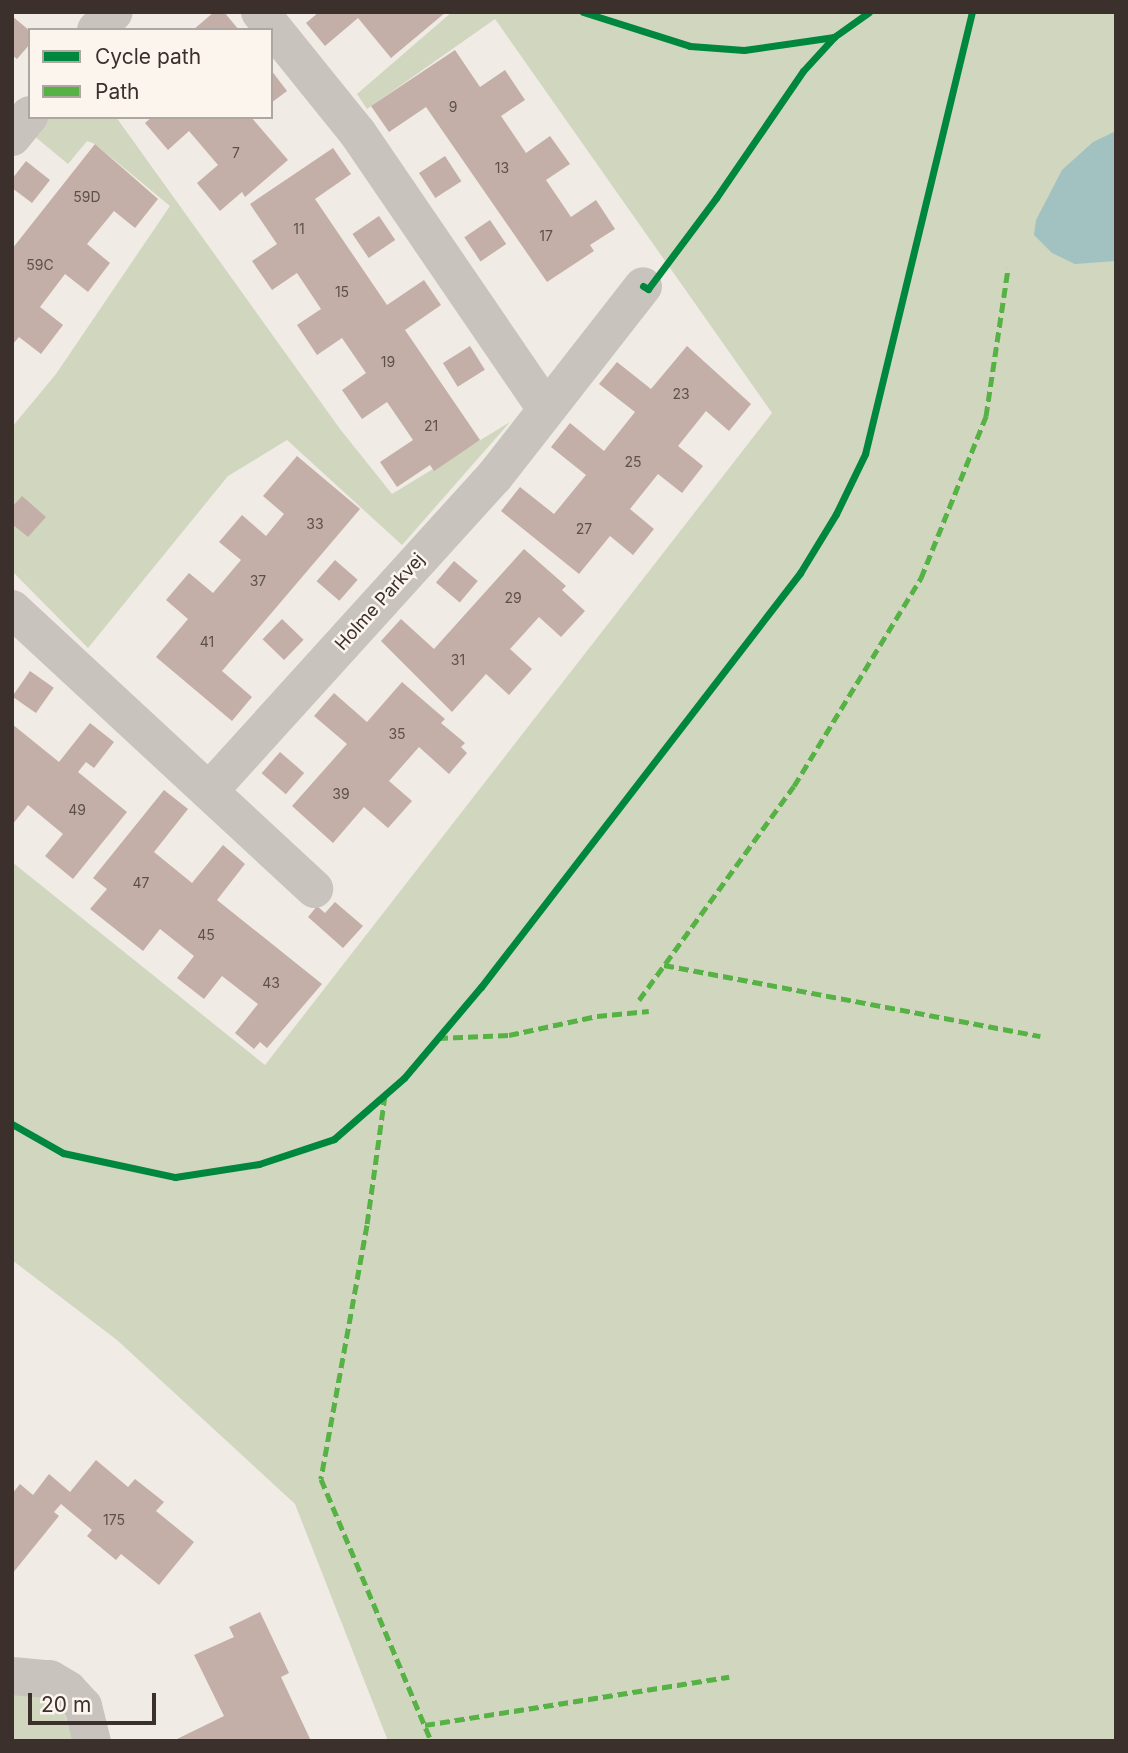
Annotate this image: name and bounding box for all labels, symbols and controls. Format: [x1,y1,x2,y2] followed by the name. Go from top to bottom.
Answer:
[28,28,273,119] legend
[95,44,201,69] text: Cycle path
[95,79,140,104] text: Path
[449,99,457,115] house number: 9
[232,145,240,161] house number: 7
[495,160,509,176] house number: 13
[73,189,101,205] house number: 59D
[293,221,305,237] house number: 11
[539,228,553,244] house number: 17
[26,257,54,273] house number: 59C
[335,284,349,300] house number: 15
[381,354,395,370] house number: 19
[672,386,690,402] house number: 23
[424,418,438,434] house number: 21
[624,454,642,470] house number: 25
[306,516,324,532] house number: 33
[576,521,592,537] house number: 27
[331,549,429,655] street label: Holme Parkvej
[250,573,266,589] house number: 37
[504,590,522,606] house number: 29
[200,634,214,650] house number: 41
[451,652,465,668] house number: 31
[388,726,406,742] house number: 35
[332,786,350,802] house number: 39
[68,802,86,818] house number: 49
[133,875,149,891] house number: 47
[197,927,215,943] house number: 45
[262,975,280,991] house number: 43
[103,1512,125,1528] house number: 175
[32,1680,159,1724] scale bar
[41,1692,91,1717] text: 20 m

